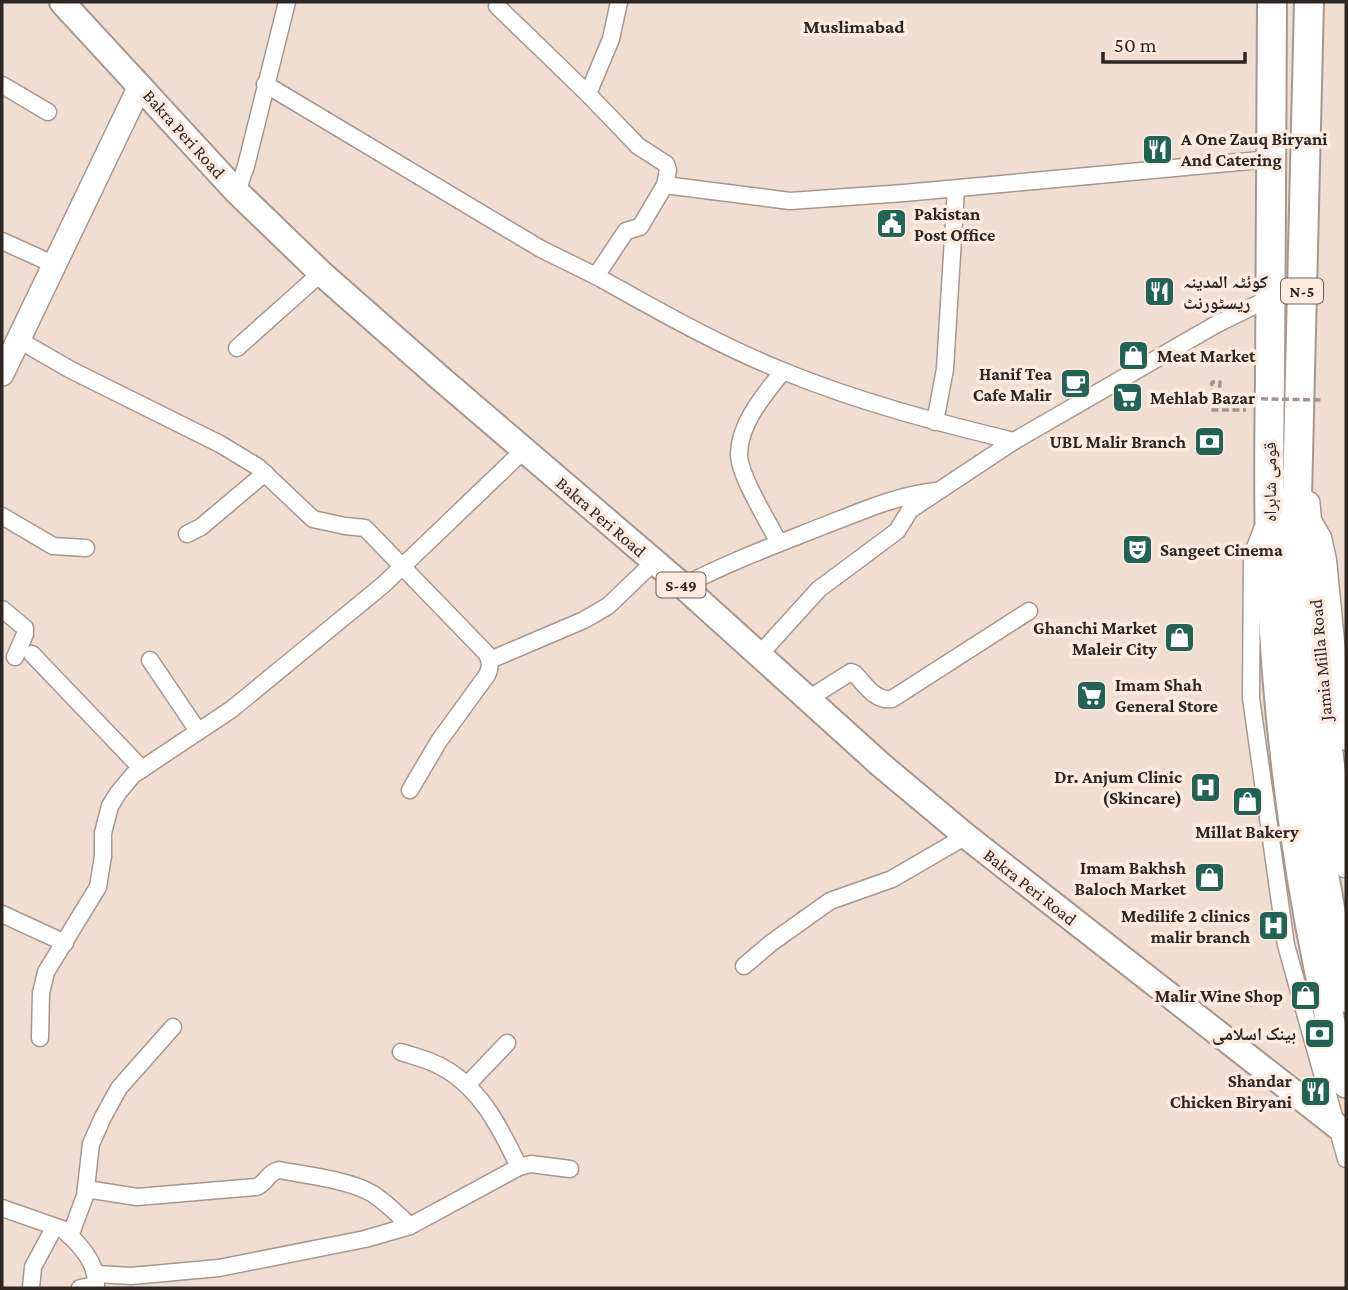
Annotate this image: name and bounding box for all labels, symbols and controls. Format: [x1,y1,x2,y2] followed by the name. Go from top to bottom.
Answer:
[803,16,905,37] district label: Muslimabad
[1103,21,1245,65] scale bar
[1114,33,1157,57] text: 50 m
[139,86,229,183] street label: Bakra Peri Road
[1180,129,1328,170] place label: A One Zauq Biryani And Catering
[1141,132,1175,166] restaurant icon: A One Zauq Biryani And Catering
[914,204,995,245] place label: Pakistan Post Office
[874,207,908,241] public building icon: Pakistan Post Office
[1183,272,1268,313] place label: کوئٹہ المدینہ ریسٹورنٹ
[1143,275,1177,309] restaurant icon: کوئٹہ المدینہ ریسٹورنٹ
[1281,278,1323,304] road number: N-5
[1117,339,1151,373] shop icon: Meat Market
[1157,346,1256,366] place label: Meat Market
[973,364,1052,405] place label: Hanif Tea Cafe Malir
[1058,367,1092,401] cafe icon: Hanif Tea Cafe Malir
[1110,381,1144,415] supermarket icon: Mehlab Bazar
[1150,388,1255,408] place label: Mehlab Bazar
[1192,425,1226,459] bank icon: UBL Malir Branch
[1050,432,1187,452] place label: UBL Malir Branch
[1260,442,1281,522] street label: قومی شاہراہ
[552,473,650,562] street label: Bakra Peri Road
[1120,533,1154,567] theatre icon: Sangeet Cinema
[1160,540,1283,560] place label: Sangeet Cinema
[656,572,706,598] road number: S-49
[1306,598,1336,724] street label: Jamia Milla Road
[1033,618,1158,659] place label: Ghanchi Market Maleir City
[1163,621,1197,655] shop icon: Ghanchi Market Maleir City
[1115,675,1218,716] place label: Imam Shah General Store
[1075,678,1109,712] supermarket icon: Imam Shah General Store
[1054,767,1182,809] place label: Dr. Anjum Clinic (Skincare)
[1188,770,1222,804] hospital icon: Dr. Anjum Clinic (Skincare)
[1230,785,1264,819] shop icon: Millat Bakery
[1195,822,1299,842] place label: Millat Bakery
[980,845,1081,930] street label: Bakra Peri Road
[1074,858,1187,899] place label: Imam Bakhsh Baloch Market
[1192,861,1226,895] shop icon: Imam Bakhsh Baloch Market
[1121,906,1251,947] place label: Medilife 2 clinics malir branch
[1256,909,1290,943] hospital icon: Medilife 2 clinics malir branch
[1289,979,1323,1013] shop icon: Malir Wine Shop
[1155,986,1283,1006] place label: Malir Wine Shop
[1302,1017,1336,1051] bank icon: بینک اسلامی
[1212,1024,1296,1045] place label: بینک اسلامی
[1170,1071,1293,1112] place label: Shandar Chicken Biryani
[1298,1074,1332,1108] restaurant icon: Shandar Chicken Biryani

